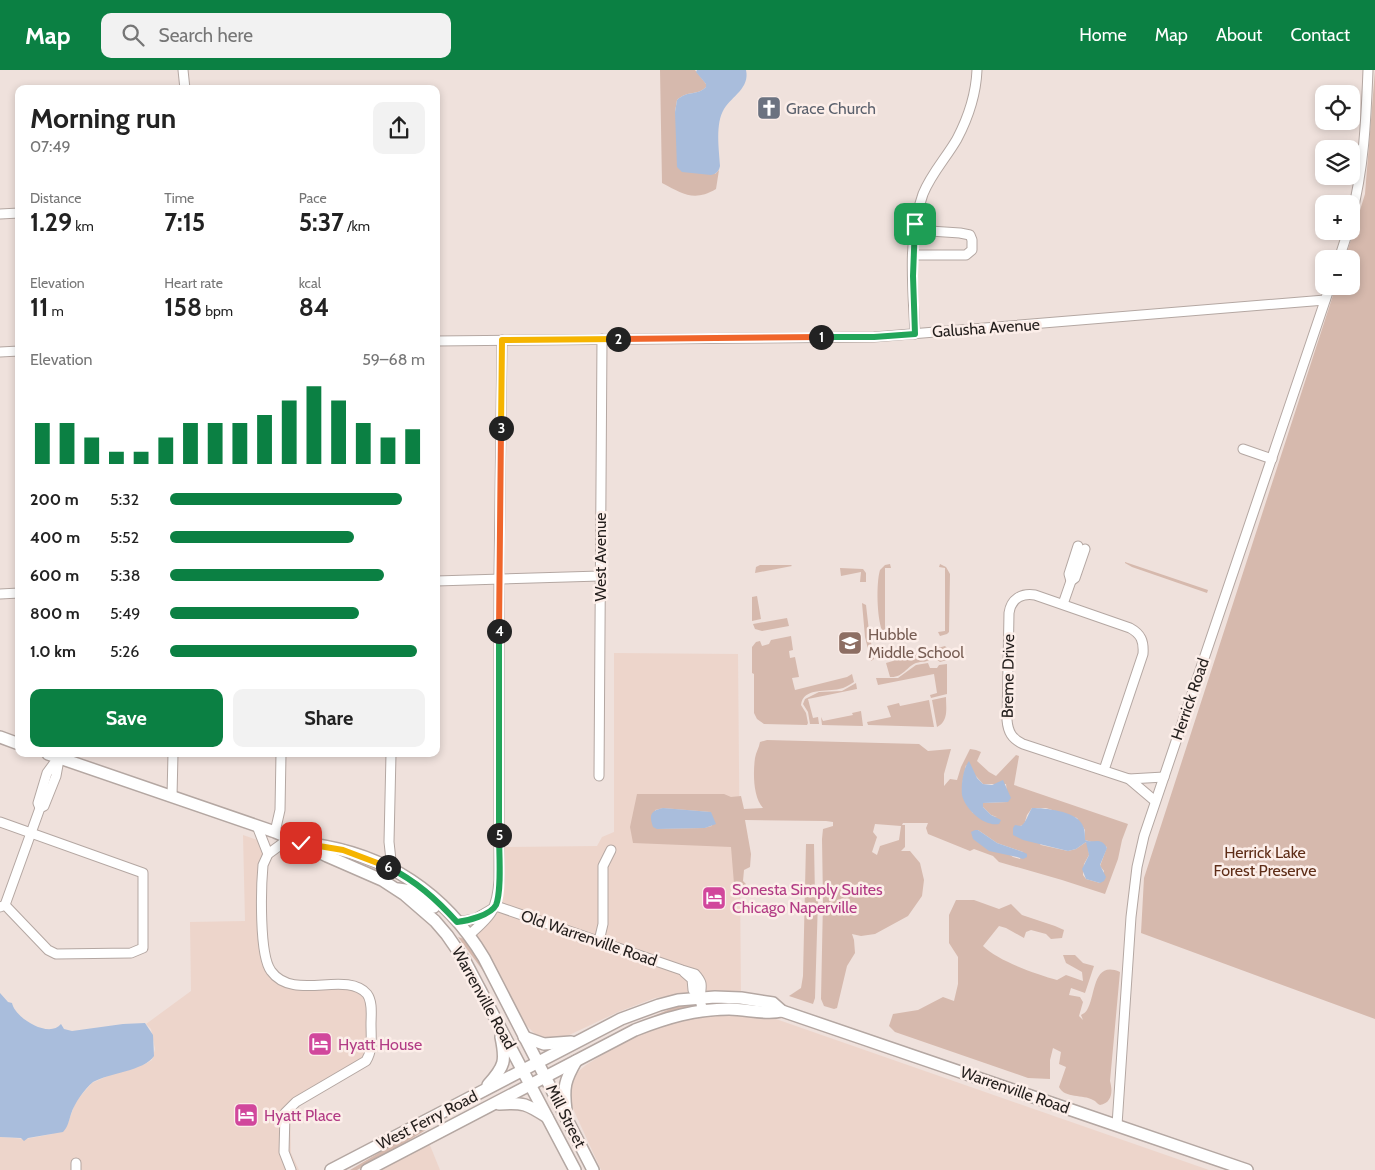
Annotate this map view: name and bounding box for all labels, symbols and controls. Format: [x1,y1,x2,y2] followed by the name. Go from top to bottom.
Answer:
[101,13,451,58] search box
[25,21,71,50] text: Map
[119,21,147,49] icon: search
[159,24,253,47] text: Search here
[1079,24,1127,46] text: Home
[1155,24,1188,46] text: Map
[1216,24,1262,46] text: About
[1290,24,1350,46] text: Contact
[1315,85,1360,295] map controls
[1315,85,1360,130] button: locate
[756,95,782,121] church icon: Grace Church
[786,99,876,118] place label: Grace Church
[30,101,176,135] text: Morning run
[373,102,425,154] button: share
[30,137,71,156] text: 07:49
[1315,140,1360,185] button: layers
[30,189,82,207] text: Distance
[164,189,194,207] text: Time
[299,189,327,207] text: Pace
[1315,195,1360,240] button: +
[894,203,936,245] pin
[30,207,72,237] text: 1.29
[164,207,205,237] text: 7:15
[299,207,344,237] text: 5:37
[901,210,929,238] icon: arrive
[72,217,94,235] text: km
[344,217,370,235] text: /km
[1315,250,1360,295] button: −
[30,274,85,292] text: Elevation
[164,274,223,292] text: Heart rate
[299,274,321,292] text: kcal
[30,292,48,322] text: 11
[164,292,202,322] text: 158
[299,292,329,322] text: 84
[48,302,64,320] text: m
[202,302,233,320] text: bpm
[932,315,1040,341] street label: Galusha Avenue
[808,324,834,350] pin: 1
[606,326,630,352] pin: 2
[819,328,824,346] text: 1
[615,330,622,348] text: 2
[30,350,93,369] text: Elevation
[362,350,425,369] text: 59–68 m
[488,416,514,440] pin: 3
[498,419,505,437] text: 3
[30,490,79,509] text: 200 m
[110,490,139,509] text: 5:32
[591,512,610,602] street label: West Avenue
[30,528,80,547] text: 400 m
[110,528,139,547] text: 5:52
[30,566,79,585] text: 600 m
[110,566,140,585] text: 5:38
[30,604,80,623] text: 800 m
[110,604,140,623] text: 5:49
[486,618,512,644] pin: 4
[495,622,504,640] text: 4
[868,625,964,662] place label: Hubble Middle School
[837,630,863,656] school or university icon: Hubble Middle School
[998,634,1018,718] street label: Breme Drive
[30,642,76,661] text: 1.0 km
[110,642,139,661] text: 5:26
[1167,655,1213,743] street label: Herrick Road
[30,689,223,747] button: Save
[233,689,425,747] button: Share
[280,822,322,864] pin
[486,822,512,848] pin: 5
[496,826,503,844] text: 5
[287,829,315,857] icon: check
[1214,843,1316,880] park label: Herrick Lake Forest Preserve
[376,854,400,880] pin: 6
[385,858,392,876] text: 6
[732,880,883,917] place label: Sonesta Simply Suites Chicago Naperville
[701,885,727,911] hotel icon: Sonesta Simply Suites Chicago Naperville
[518,906,660,970] street label: Old Warrenville Road
[448,943,520,1053] street label: Warrenville Road
[307,1031,333,1057] hotel icon: Hyatt House
[338,1035,422,1054] place label: Hyatt House
[958,1062,1072,1118] street label: Warrenville Road
[542,1081,590,1151] street label: Mill Street
[373,1086,481,1154] street label: West Ferry Road
[233,1102,259,1128] hotel icon: Hyatt Place
[264,1106,341,1125] place label: Hyatt Place

